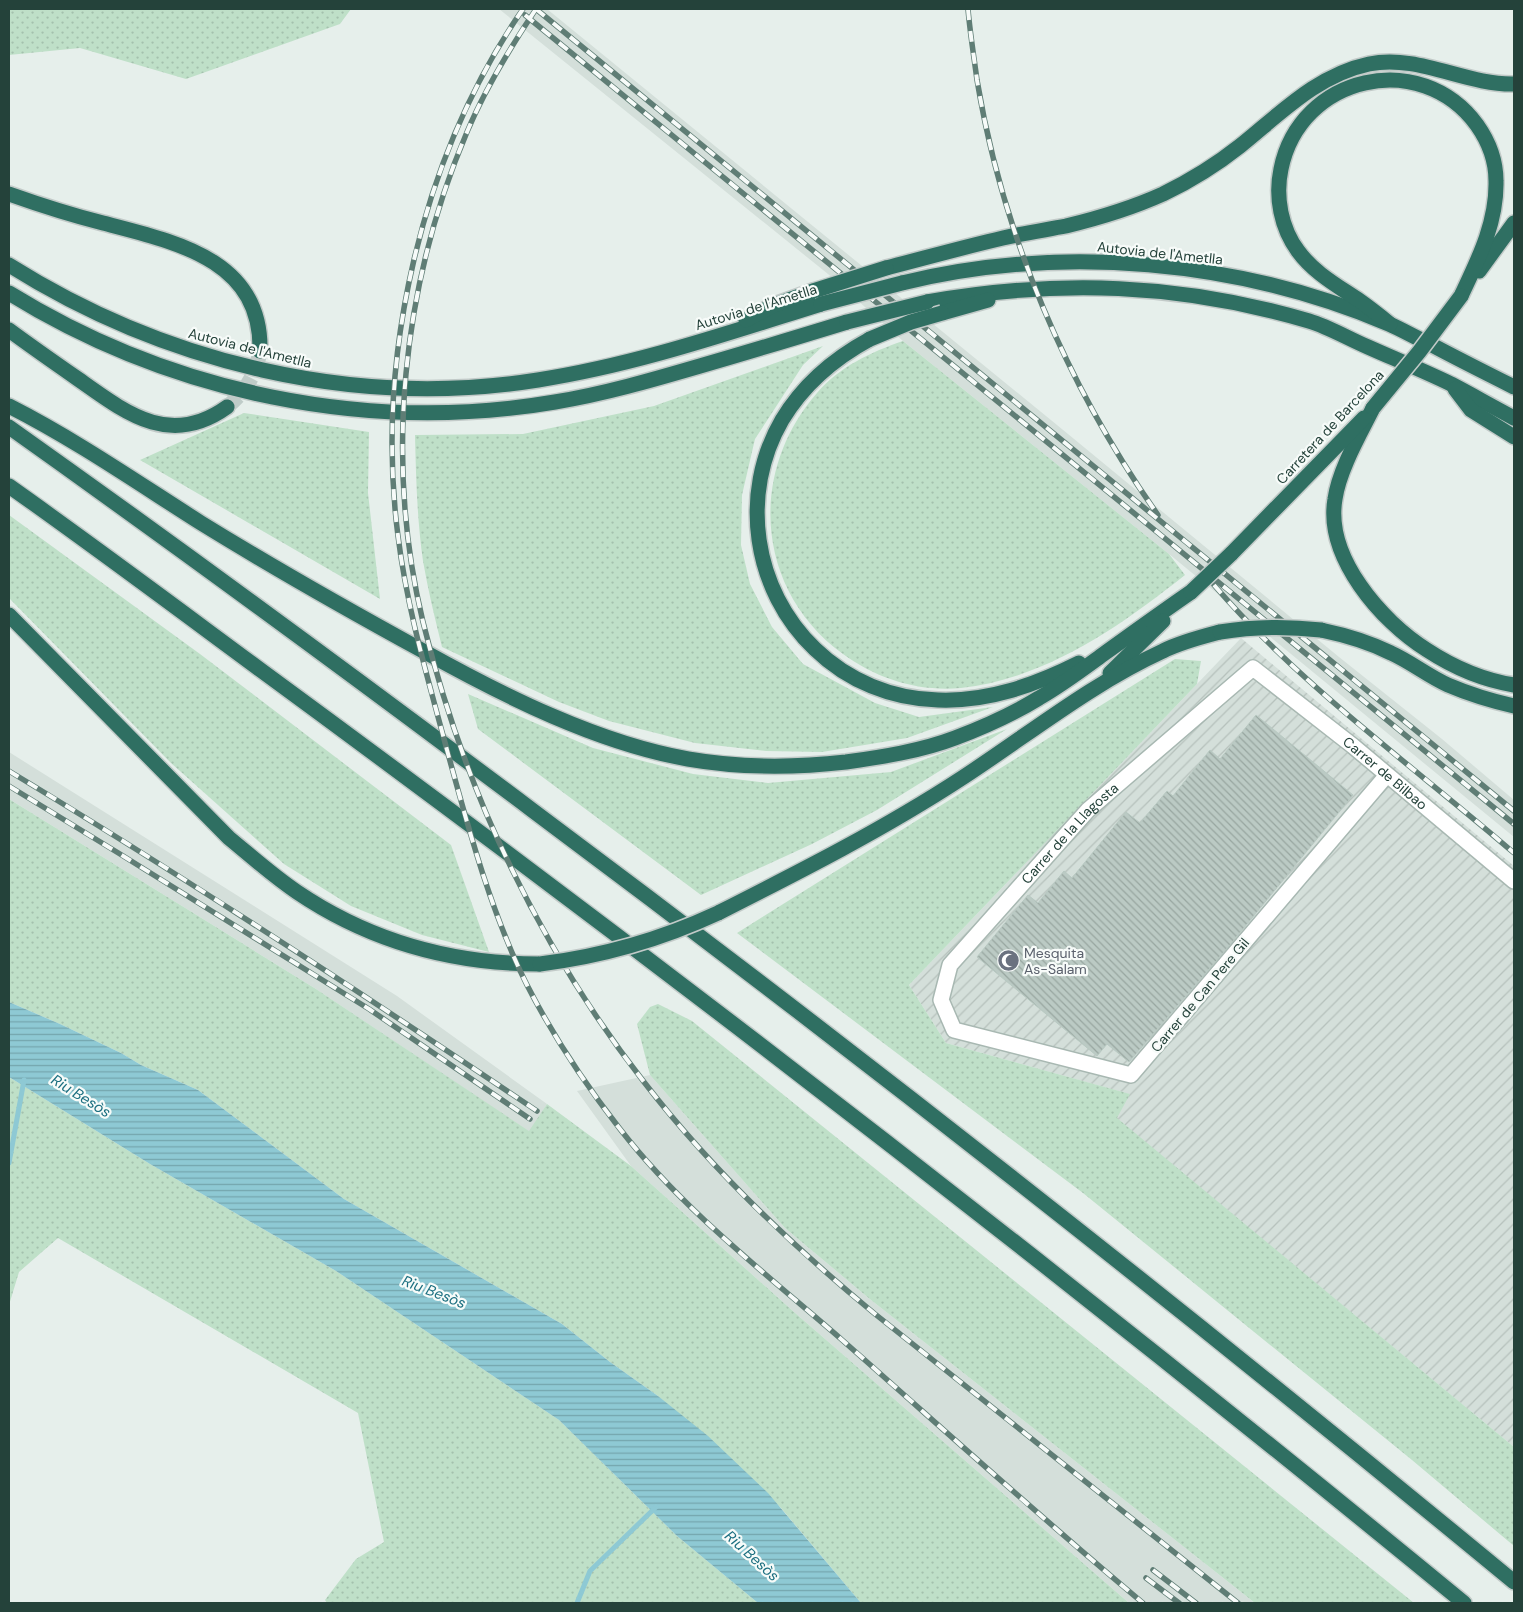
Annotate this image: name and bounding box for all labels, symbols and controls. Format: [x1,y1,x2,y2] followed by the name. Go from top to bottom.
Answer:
[1096,237,1224,269] street label: Autovia de l'Ametlla
[693,280,819,334] street label: Autovia de l'Ametlla
[187,324,313,372] street label: Autovia de l'Ametlla
[1272,366,1388,488] street label: Carretera de Barcelona
[1339,733,1431,814] street label: Carrer de Bilbao
[1017,779,1122,888] street label: Carrer de la Llagosta
[1147,934,1253,1056] street label: Carrer de Can Pere Gil
[1024,944,1087,978] place label: Mesquita As-Salam
[996,949,1020,973] mosque icon: Mesquita As-Salam
[47,1070,115,1122] water label: Riu Besòs
[399,1271,469,1313] water label: Riu Besòs
[720,1526,784,1586] water label: Riu Besòs

